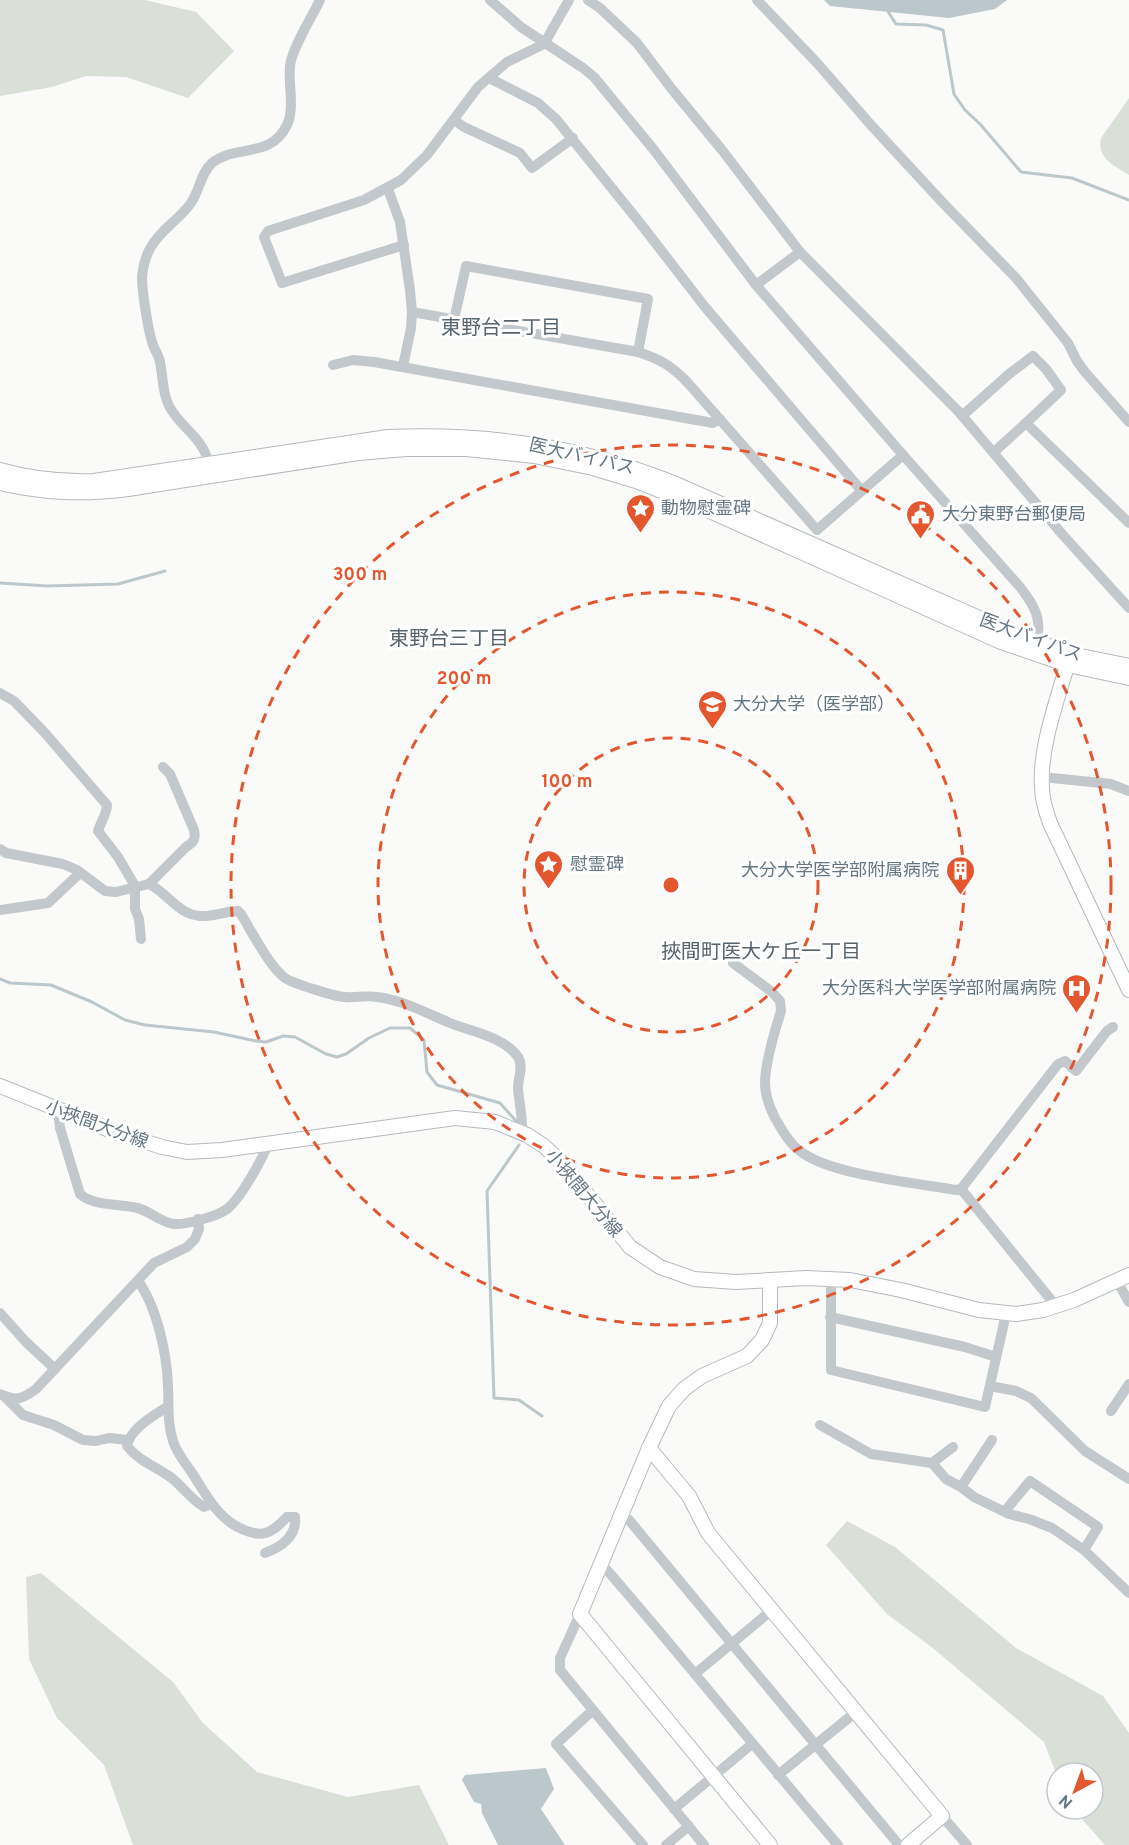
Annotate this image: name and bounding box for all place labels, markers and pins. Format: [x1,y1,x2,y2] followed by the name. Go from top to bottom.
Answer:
[624,492,656,534] place icon: 動物慰霊碑
[661,498,751,521] place label: 動物慰霊碑
[905,498,937,540] public building icon: 大分東野台郵便局
[942,504,1086,527] place label: 大分東野台郵便局
[696,688,728,730] school or university icon: 大分大学（医学部）
[733,694,895,717] place label: 大分大学（医学部）
[533,848,565,890] place icon: 慰霊碑
[570,854,624,877] place label: 慰霊碑
[944,854,976,896] building icon: 大分大学医学部附属病院
[741,860,939,883] place label: 大分大学医学部附属病院
[661,875,681,895] centre of rings
[1061,972,1093,1014] hospital icon: 大分医科大学医学部附属病院
[822,978,1056,1001] place label: 大分医科大学医学部附属病院

